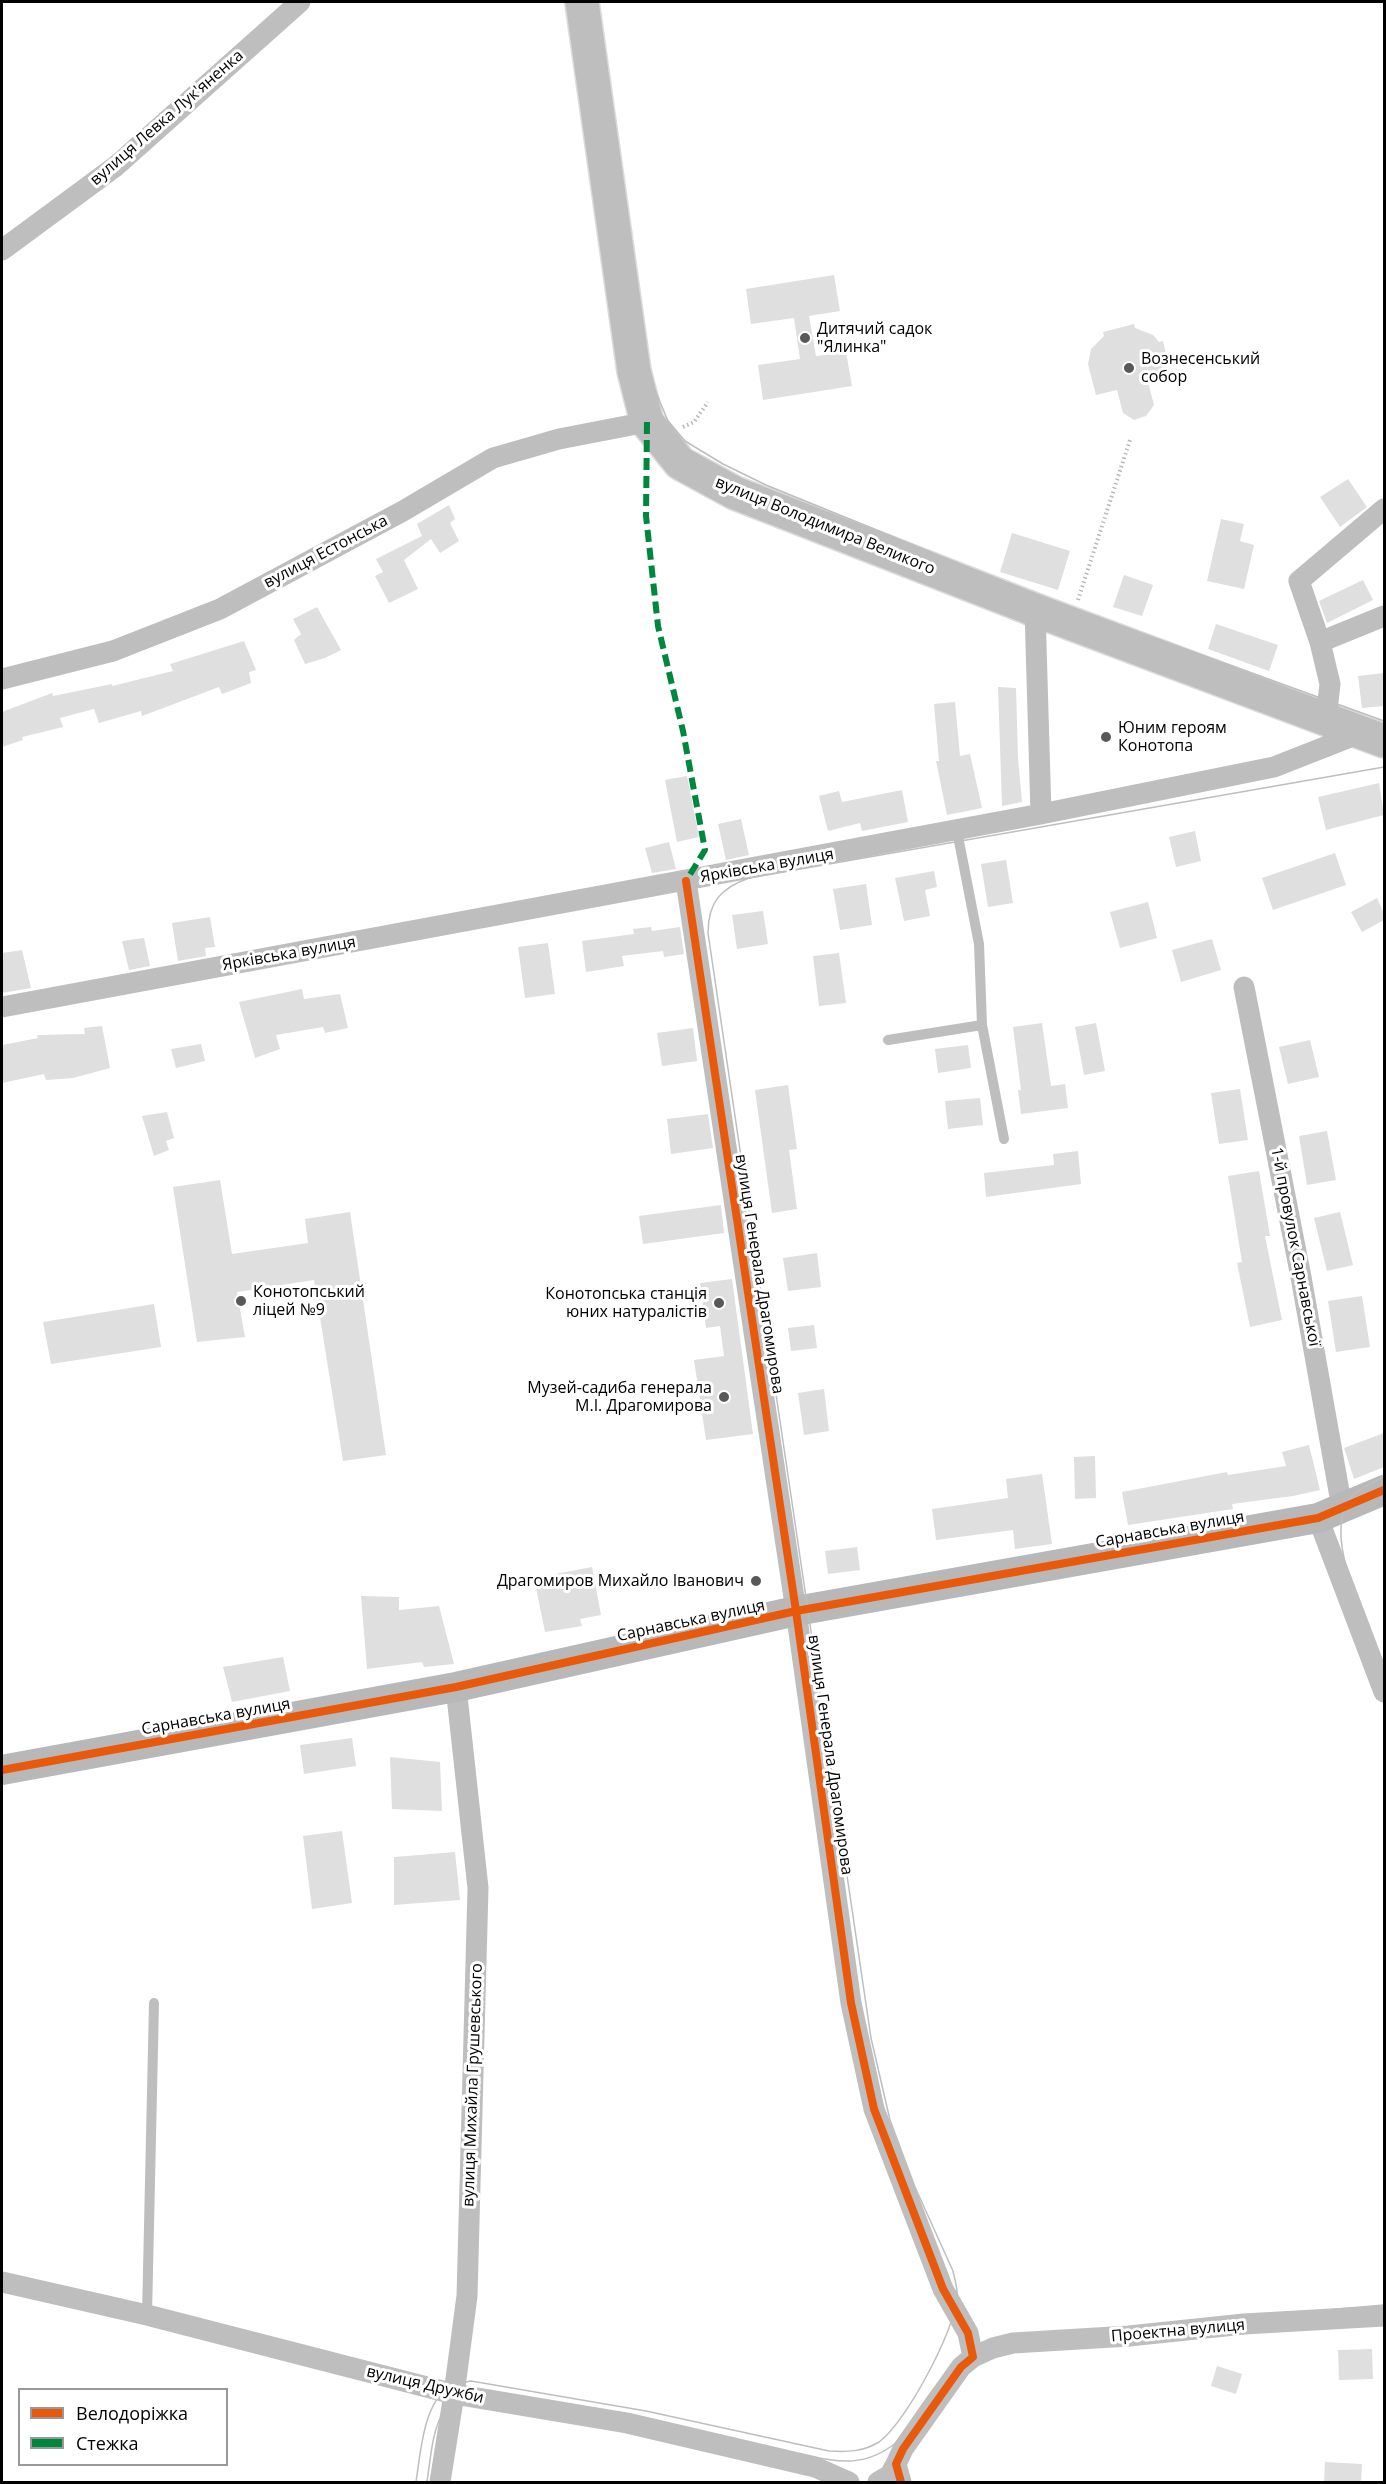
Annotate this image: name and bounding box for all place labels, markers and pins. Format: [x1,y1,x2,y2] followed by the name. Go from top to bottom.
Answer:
[817,319,932,357] place label: Дитячий садок "Ялинка"
[798,331,812,345] marker: Дитячий садок "Ялинка"
[1141,349,1260,387] place label: Вознесенський собор
[1122,361,1136,375] marker: Вознесенський собор
[1118,718,1227,756] place label: Юним героям Конотопа
[1099,730,1113,744] marker: Юним героям Конотопа
[253,1282,365,1320] place label: Конотопський ліцей №9
[545,1284,707,1322] place label: Конотопська станція юних натуралістів
[234,1294,248,1308] marker: Конотопський ліцей №9
[712,1296,726,1310] marker: Конотопська станція юних натуралістів
[527,1378,712,1416] place label: Музей-садиба генерала М.І. Драгомирова
[717,1390,731,1404] marker: Музей-садиба генерала М.І. Драгомирова
[497,1571,744,1591] place label: Драгомиров Михайло Іванович
[749,1574,763,1588] marker: Драгомиров Михайло Іванович

